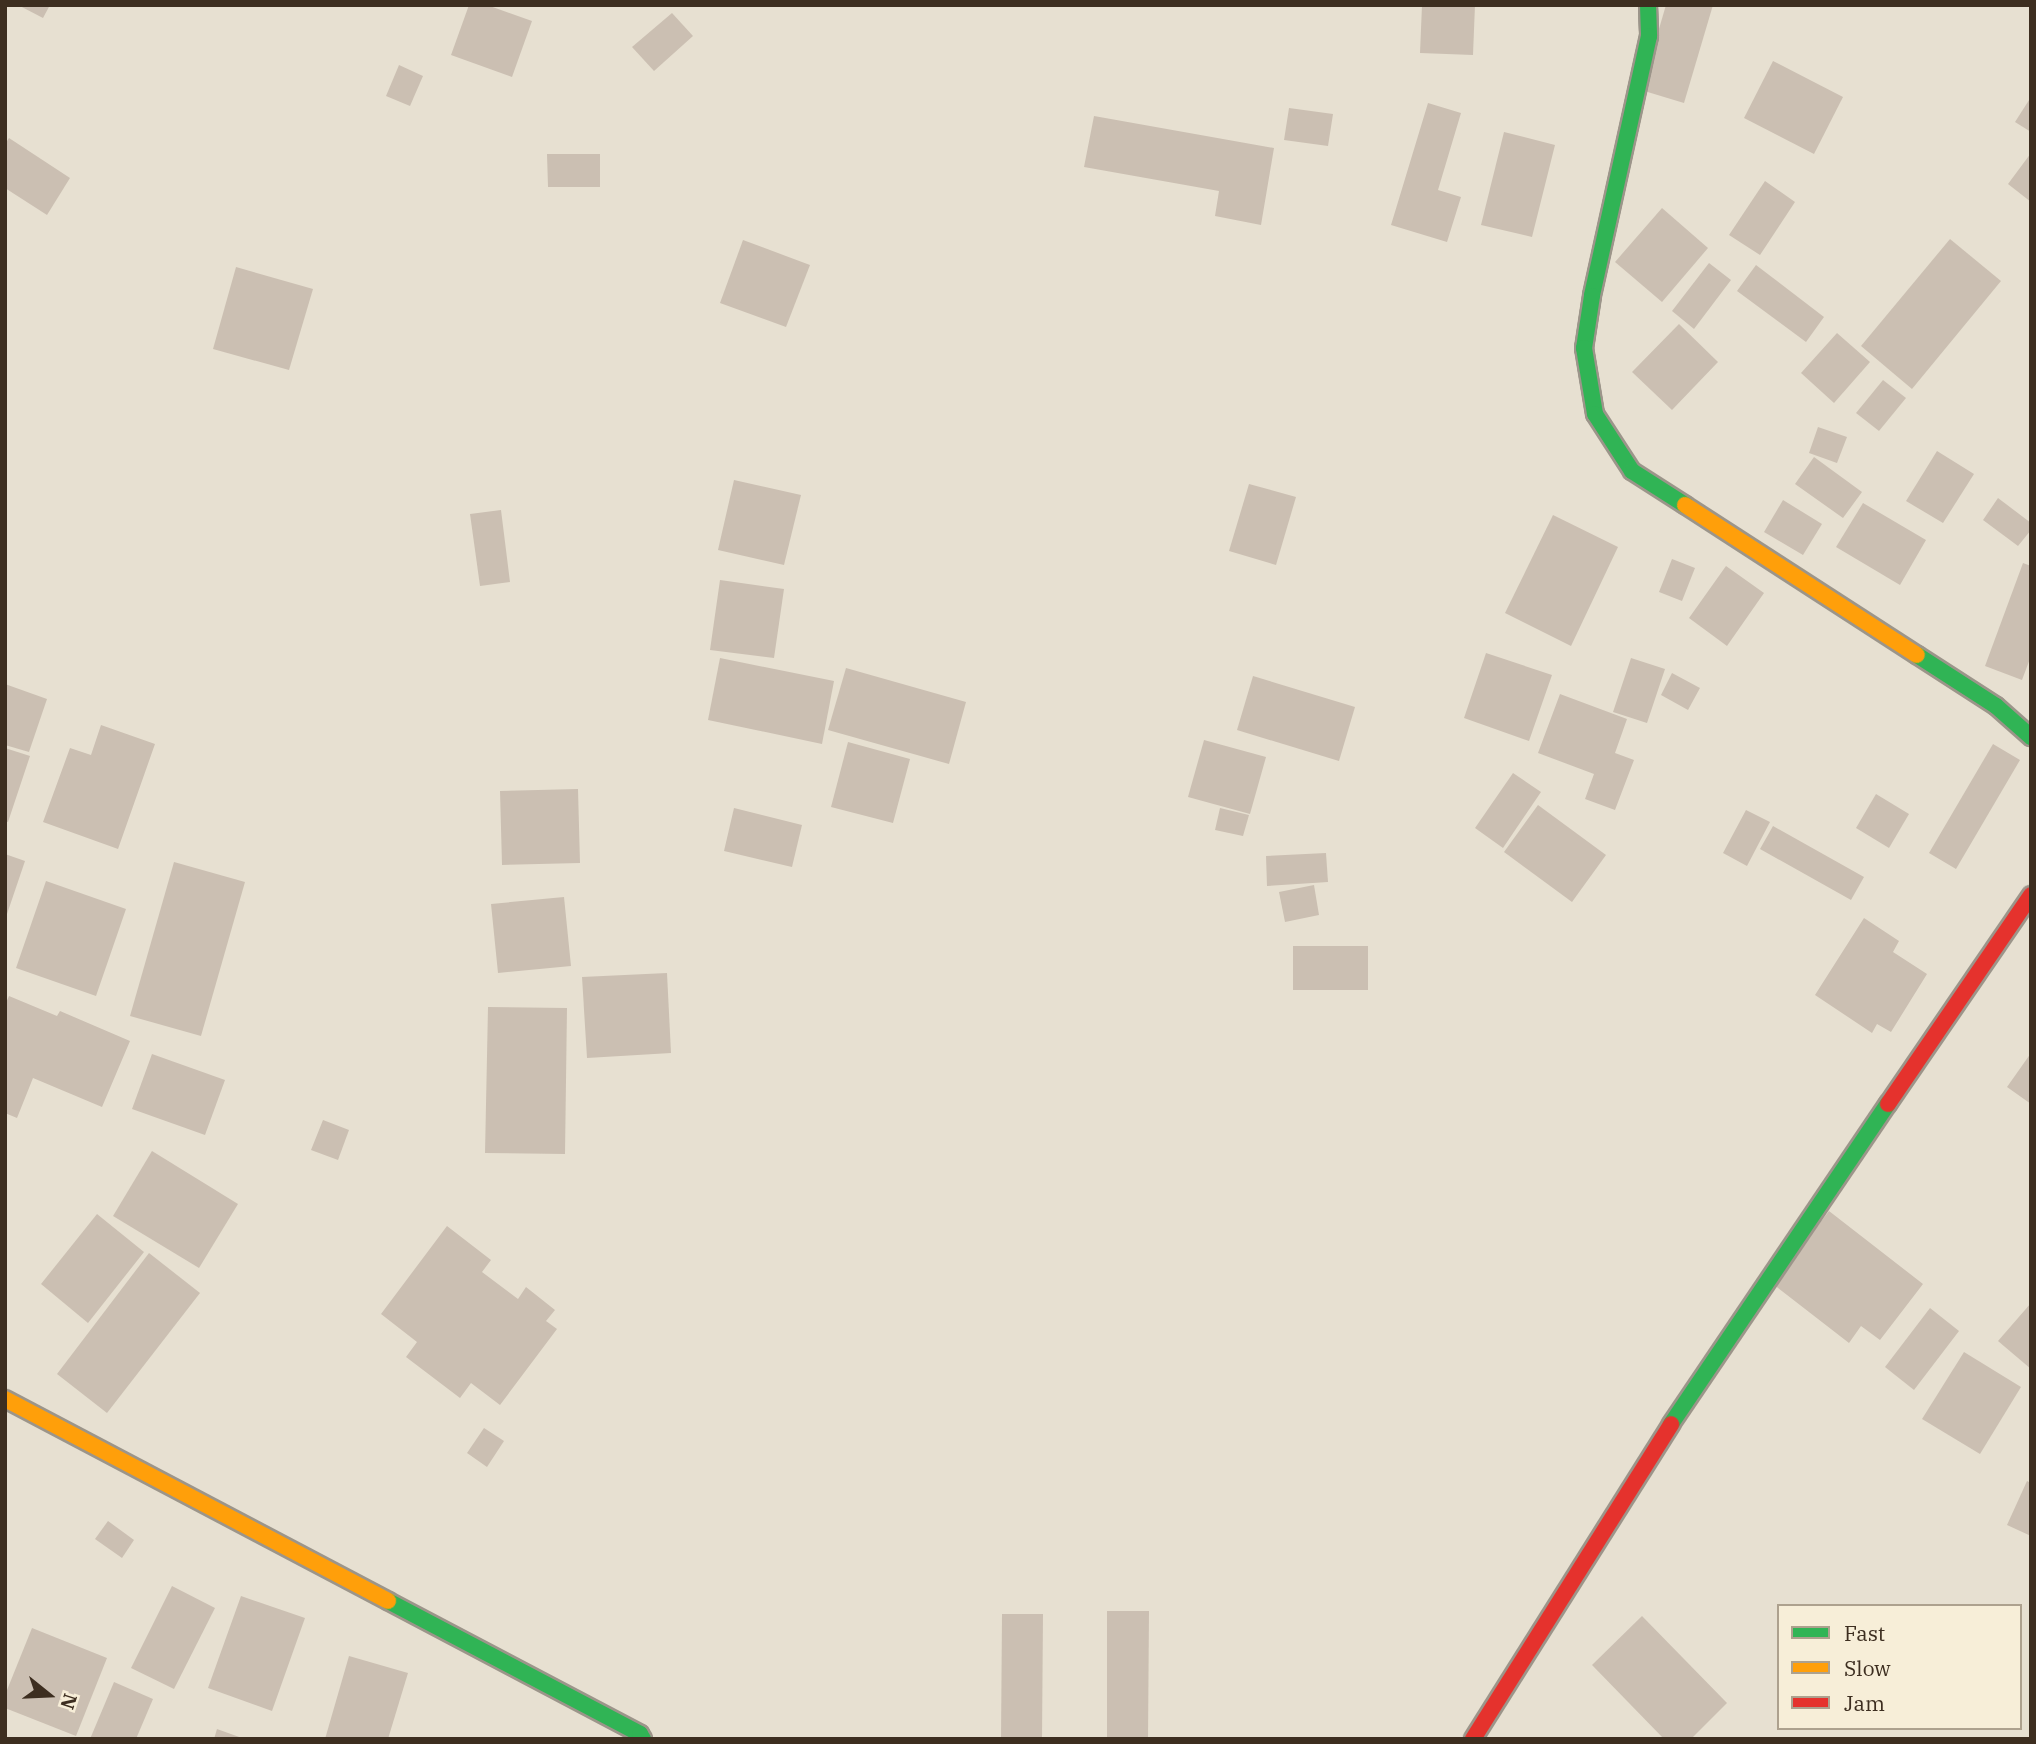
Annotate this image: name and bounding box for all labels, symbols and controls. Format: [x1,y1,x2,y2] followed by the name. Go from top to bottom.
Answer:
[1777,1604,2022,1730] legend
[1844,1619,1885,1647] text: Fast
[1844,1654,1891,1682] text: Slow
[14,1660,84,1730] north arrow
[1844,1689,1885,1717] text: Jam
[55,1691,83,1712] text: N

